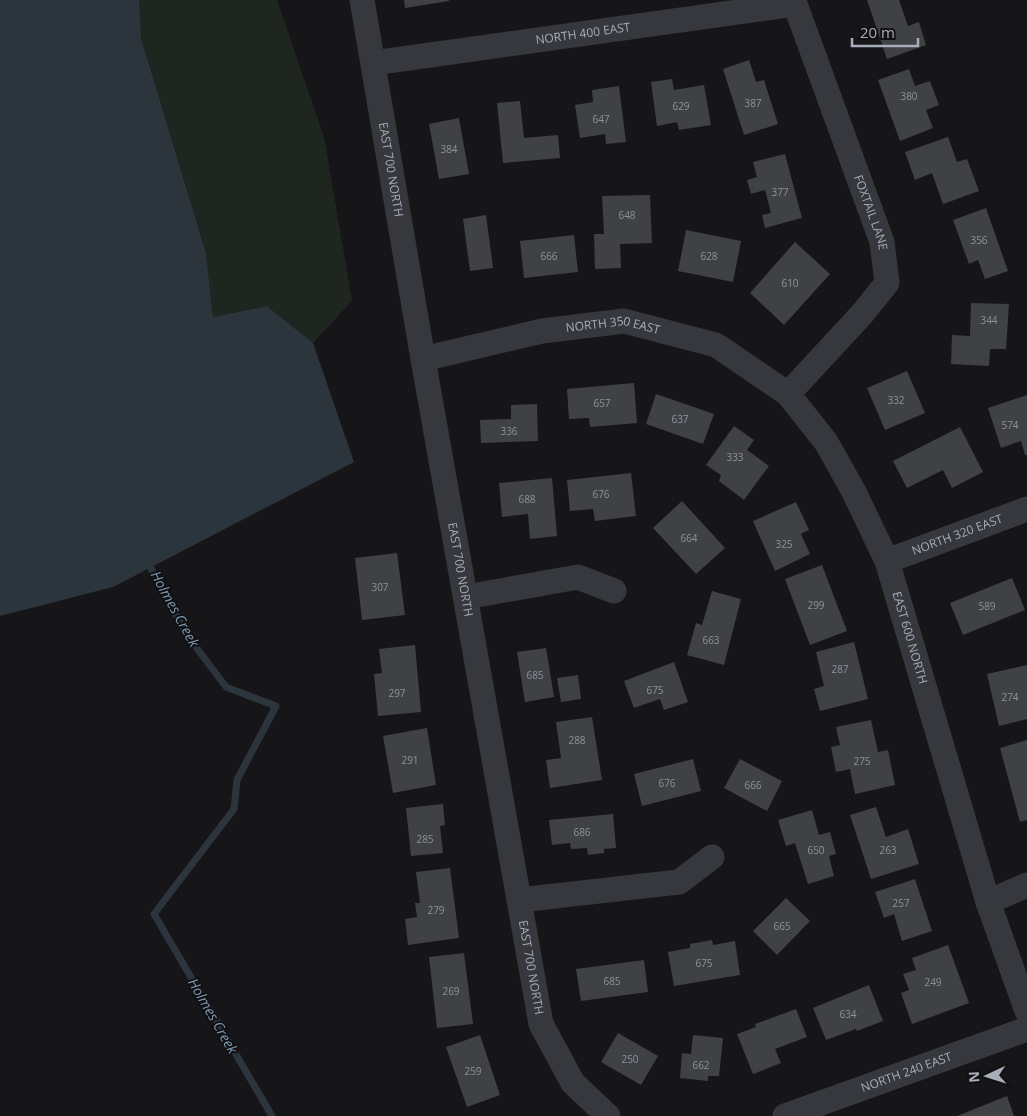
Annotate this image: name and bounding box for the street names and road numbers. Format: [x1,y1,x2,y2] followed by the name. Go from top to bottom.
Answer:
[534,18,632,48] street label: NORTH 400 EAST
[375,121,408,218] street label: EAST 700 NORTH
[850,172,892,251] street label: FOXTAIL LANE
[565,312,662,338] street label: NORTH 350 EAST
[909,510,1005,559] street label: NORTH 320 EAST
[444,521,478,618] street label: EAST 700 NORTH
[888,589,932,686] street label: EAST 600 NORTH
[515,919,548,1016] street label: EAST 700 NORTH
[858,1048,954,1096] street label: NORTH 240 EAST

